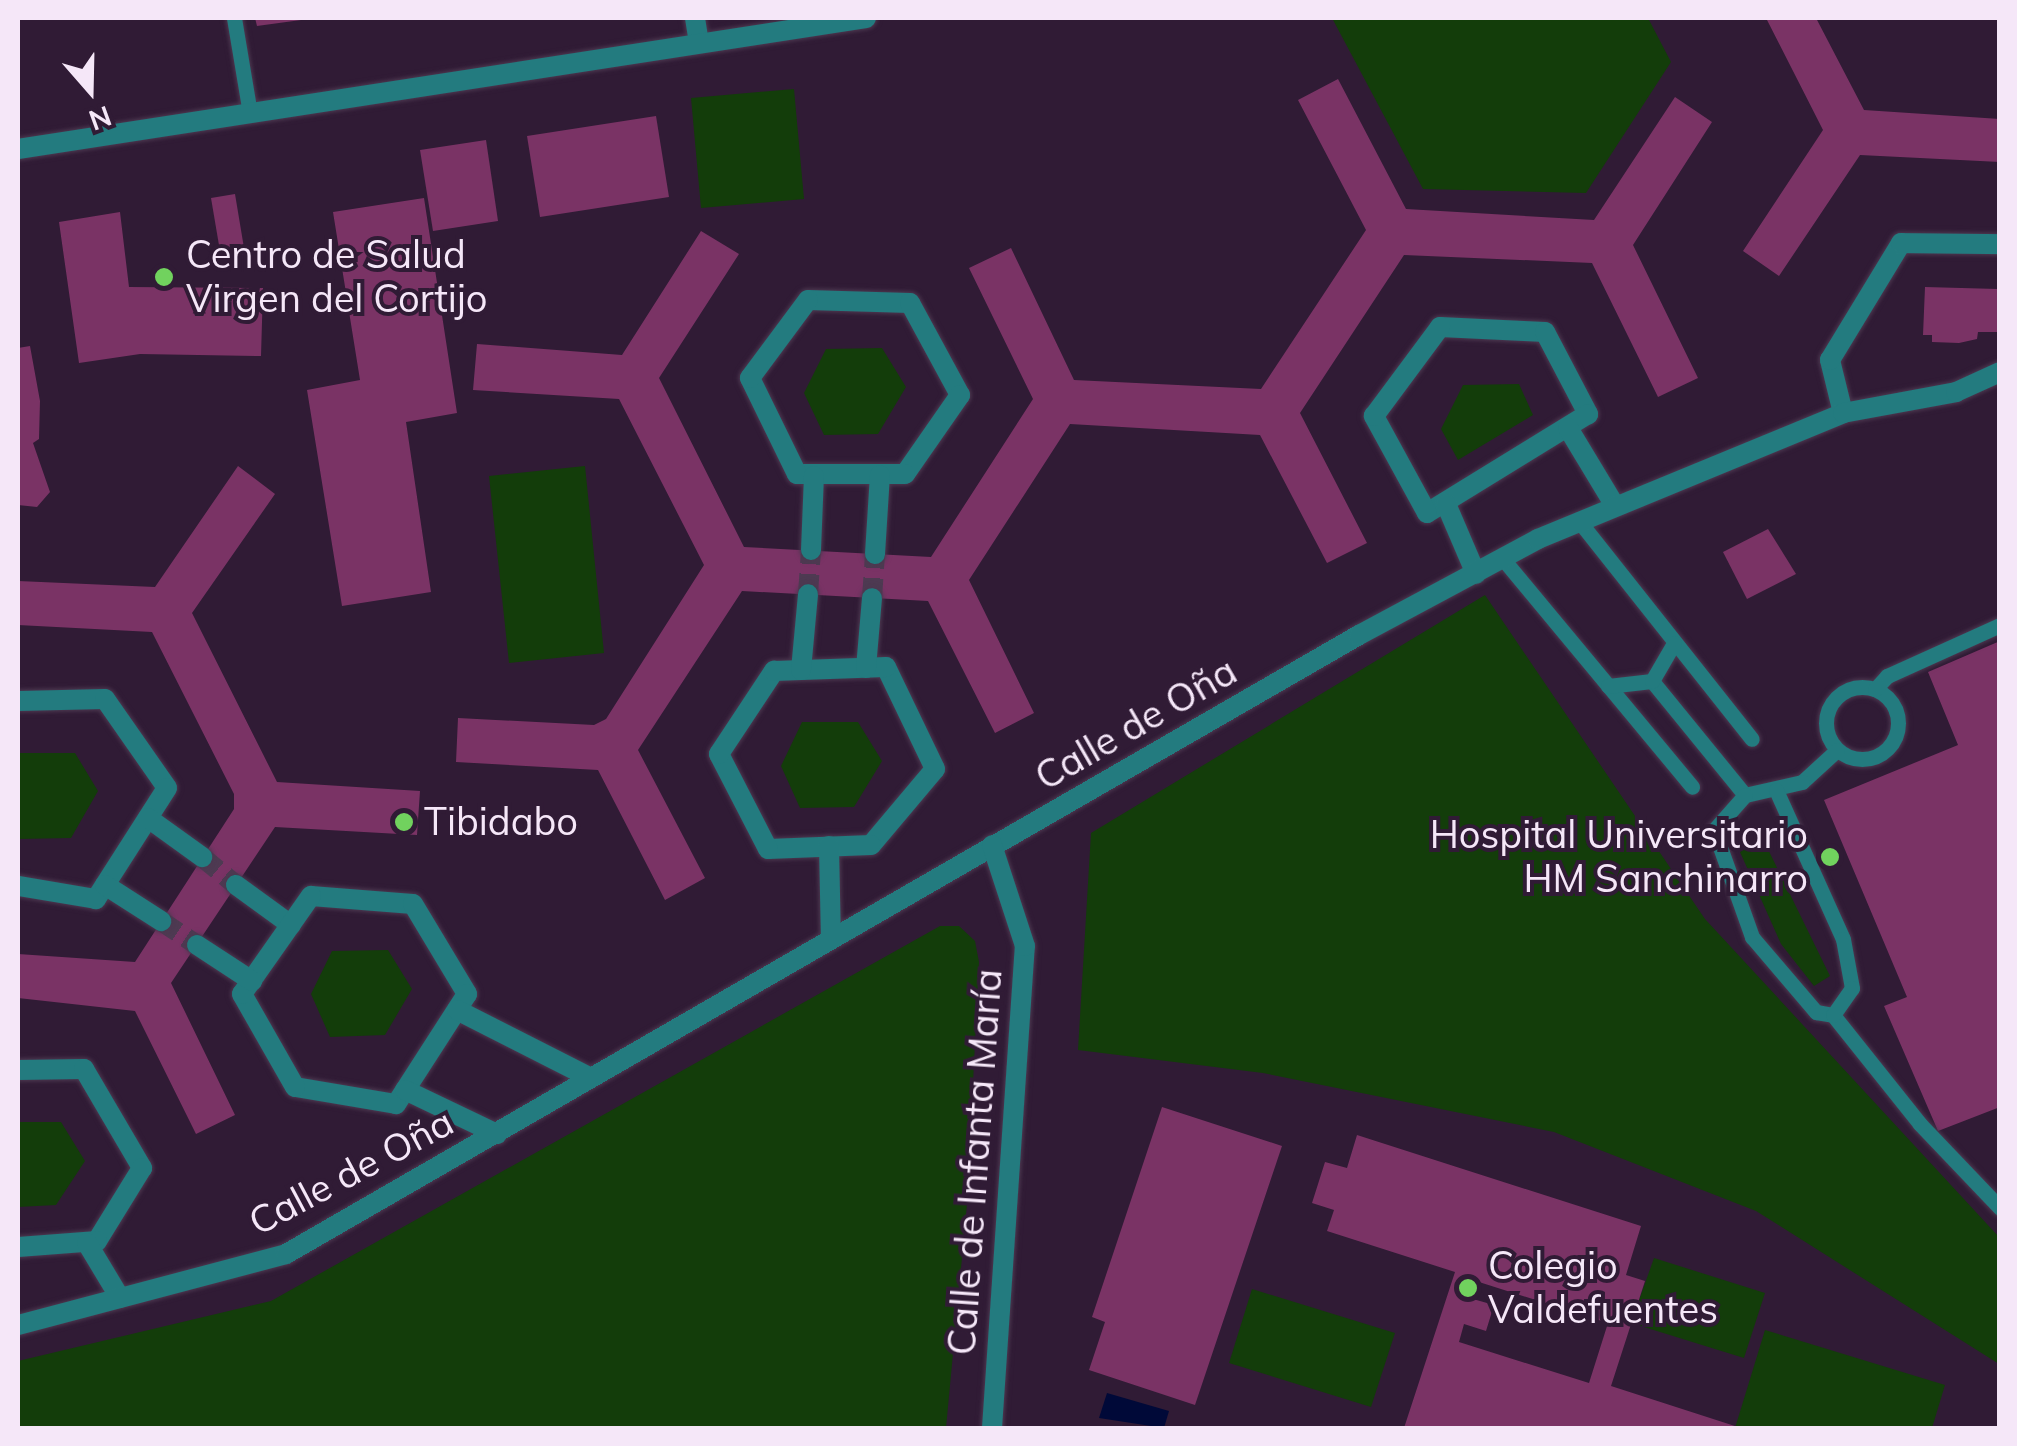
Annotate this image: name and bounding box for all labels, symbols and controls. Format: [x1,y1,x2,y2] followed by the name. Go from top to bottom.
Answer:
[40,40,140,140] north arrow
[85,99,116,139] text: N
[186,232,488,322] place label: Centro de Salud Virgen del Cortijo
[151,264,177,290] marker: Centro de Salud Virgen del Cortijo
[1027,648,1245,800] street label: Calle de Oña
[424,799,578,845] place label: Tibidabo
[393,811,415,833] marker: Tibidabo
[1430,812,1808,902] place label: Hospital Universitario HM Sanchinarro
[1817,844,1843,870] marker: Hospital Universitario HM Sanchinarro
[939,967,1011,1357] street label: Calle de Infanta María
[241,1099,461,1245] street label: Calle de Oña
[1488,1243,1718,1332] place label: Colegio Valdefuentes
[1457,1277,1479,1299] marker: Colegio Valdefuentes

